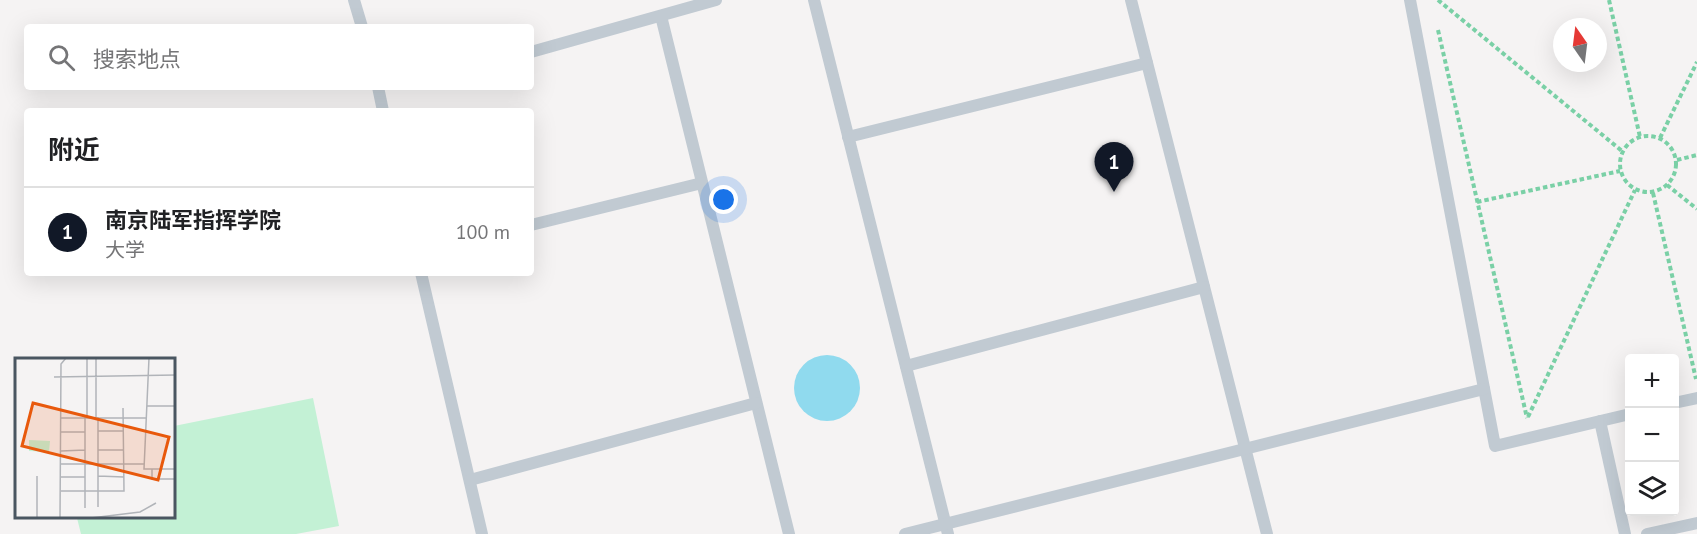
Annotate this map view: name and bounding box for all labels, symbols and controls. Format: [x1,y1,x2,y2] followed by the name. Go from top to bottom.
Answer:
[1553,18,1607,72] north arrow
[24,24,534,90] search box
[45,41,78,74] icon: search
[93,45,181,73] text: 搜索地点
[48,133,100,166] text: 附近
[1094,142,1134,192] pin: 1
[709,185,738,214] your location
[105,206,281,234] text: 南京陆军指挥学院
[62,219,73,245] text: 1
[456,219,510,245] text: 100 m
[105,237,145,263] text: 大学
[1625,354,1679,516] map controls
[1625,354,1679,408] button: +
[15,358,176,519] inset map
[1625,408,1679,462] button: −
[1625,462,1679,516] button: layers

